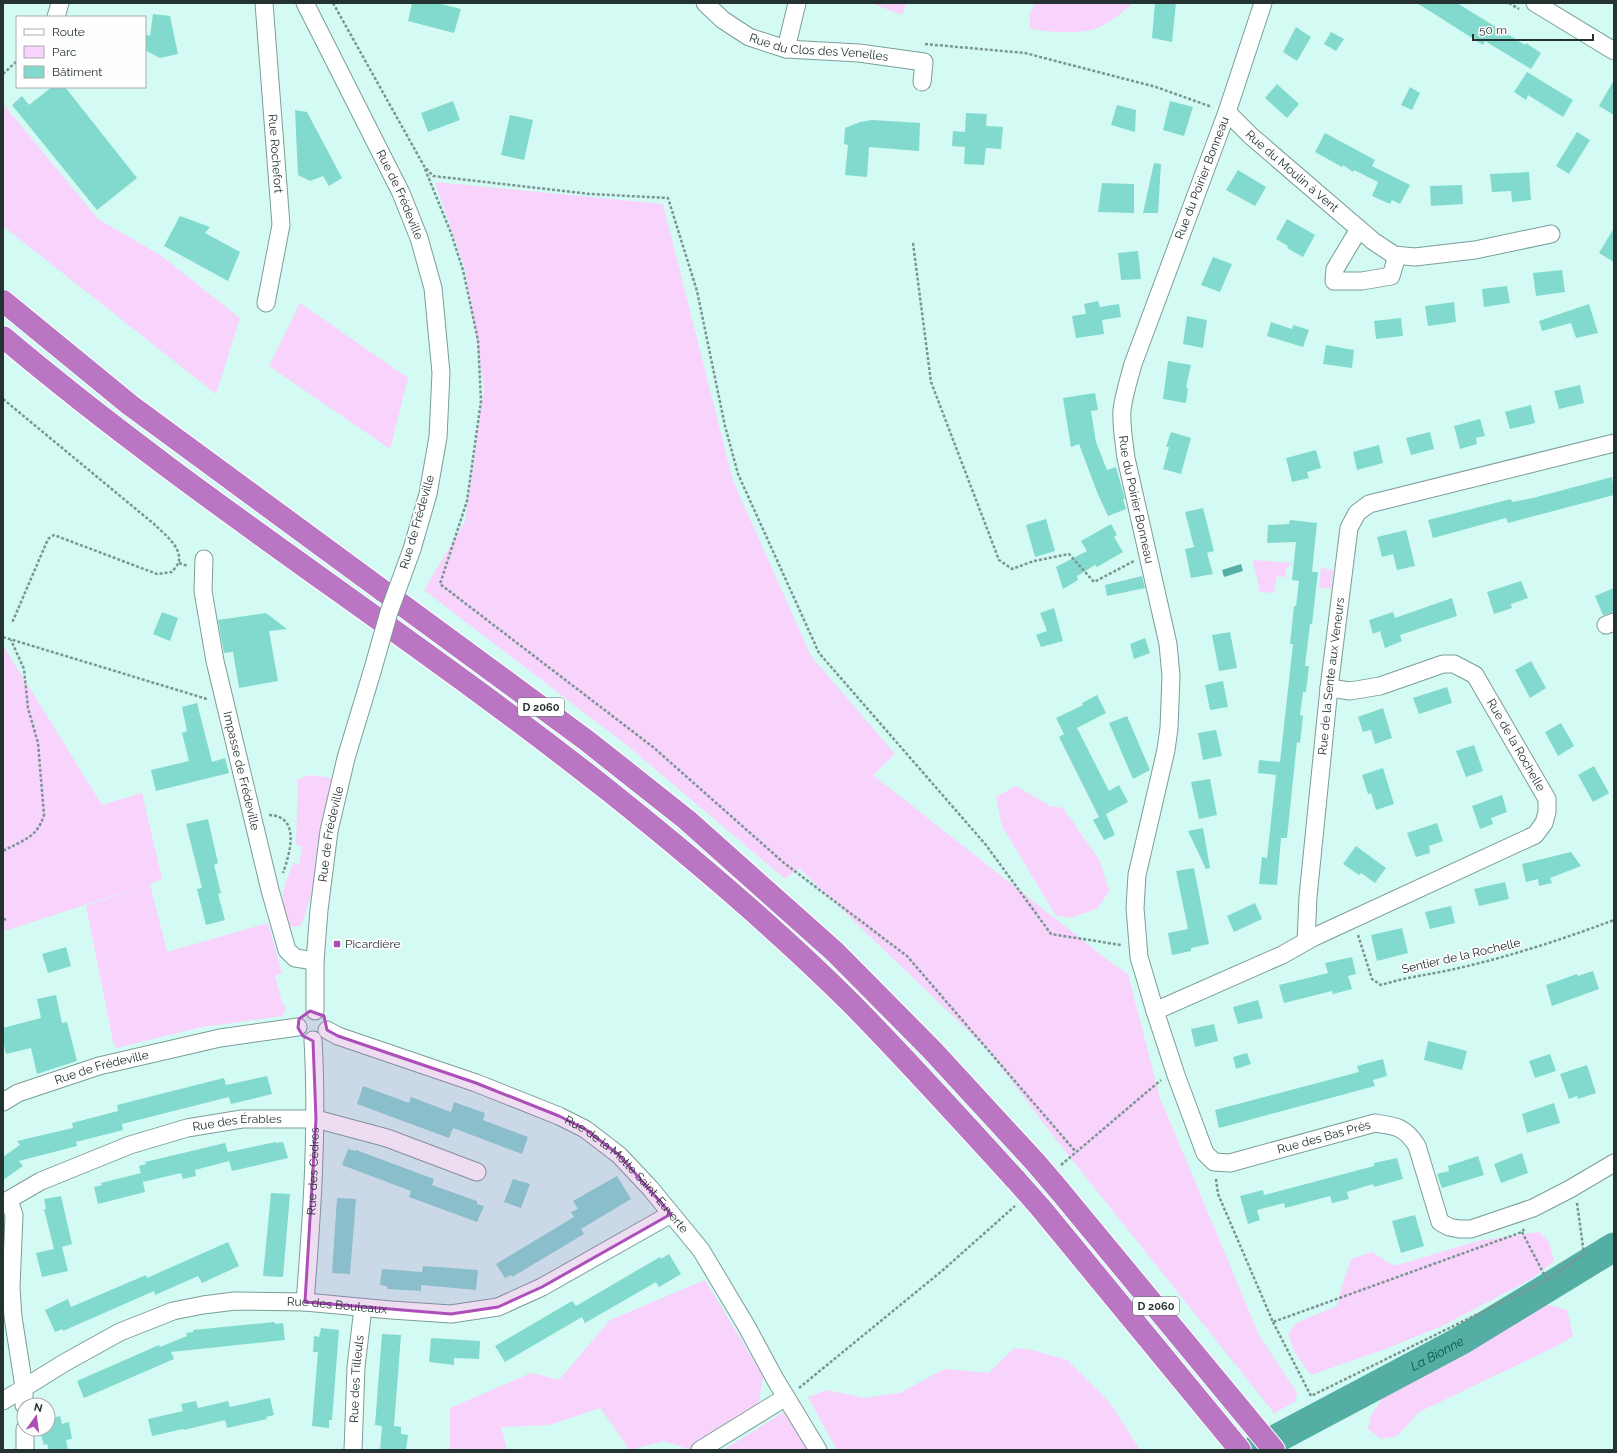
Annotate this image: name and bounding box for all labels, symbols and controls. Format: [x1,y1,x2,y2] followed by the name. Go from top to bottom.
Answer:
[16,16,146,88] legend
[1473,16,1593,42] scale bar
[1479,23,1507,37] text: 50 m
[52,25,85,39] text: Route
[747,31,890,64] street label: Rue du Clos des Venelles
[52,45,77,59] text: Parc
[52,65,102,79] text: Bâtiment
[266,113,286,194] street label: Rue Rochefort
[1172,115,1232,241] street label: Rue du Poirier Bonneau
[1243,128,1341,215] street label: Rue du Moulin à Vent
[373,147,426,242] street label: Rue de Frédeville
[1116,435,1157,565] street label: Rue du Poirier Bonneau
[397,473,437,571] street label: Rue de Frédeville
[1315,596,1347,756] street label: Rue de la Sente aux Veneurs
[1484,696,1548,794] street label: Rue de la Rochelle
[518,698,564,716] road number: D 2060
[220,710,262,832] street label: Impasse de Frédeville
[316,785,346,883] street label: Rue de Frédeville
[1400,936,1522,976] street label: Sentier de la Rochelle
[345,937,400,951] place label: Picardière
[332,939,342,949] marker: Picardière
[53,1048,150,1087] street label: Rue de Frédeville
[191,1112,282,1134] street label: Rue des Érables
[562,1113,691,1236] street label: Rue de la Motte Saint-Euverte
[1276,1118,1372,1157] street label: Rue des Bas Prés
[304,1127,322,1216] street label: Rue des Cèdres
[287,1295,388,1317] street label: Rue des Bouleaux
[1133,1297,1179,1315] road number: D 2060
[1408,1333,1466,1374] water label: La Bionne
[347,1334,367,1423] street label: Rue des Tilleuls
[16,1397,56,1437] north arrow
[33,1400,44,1415] text: N

